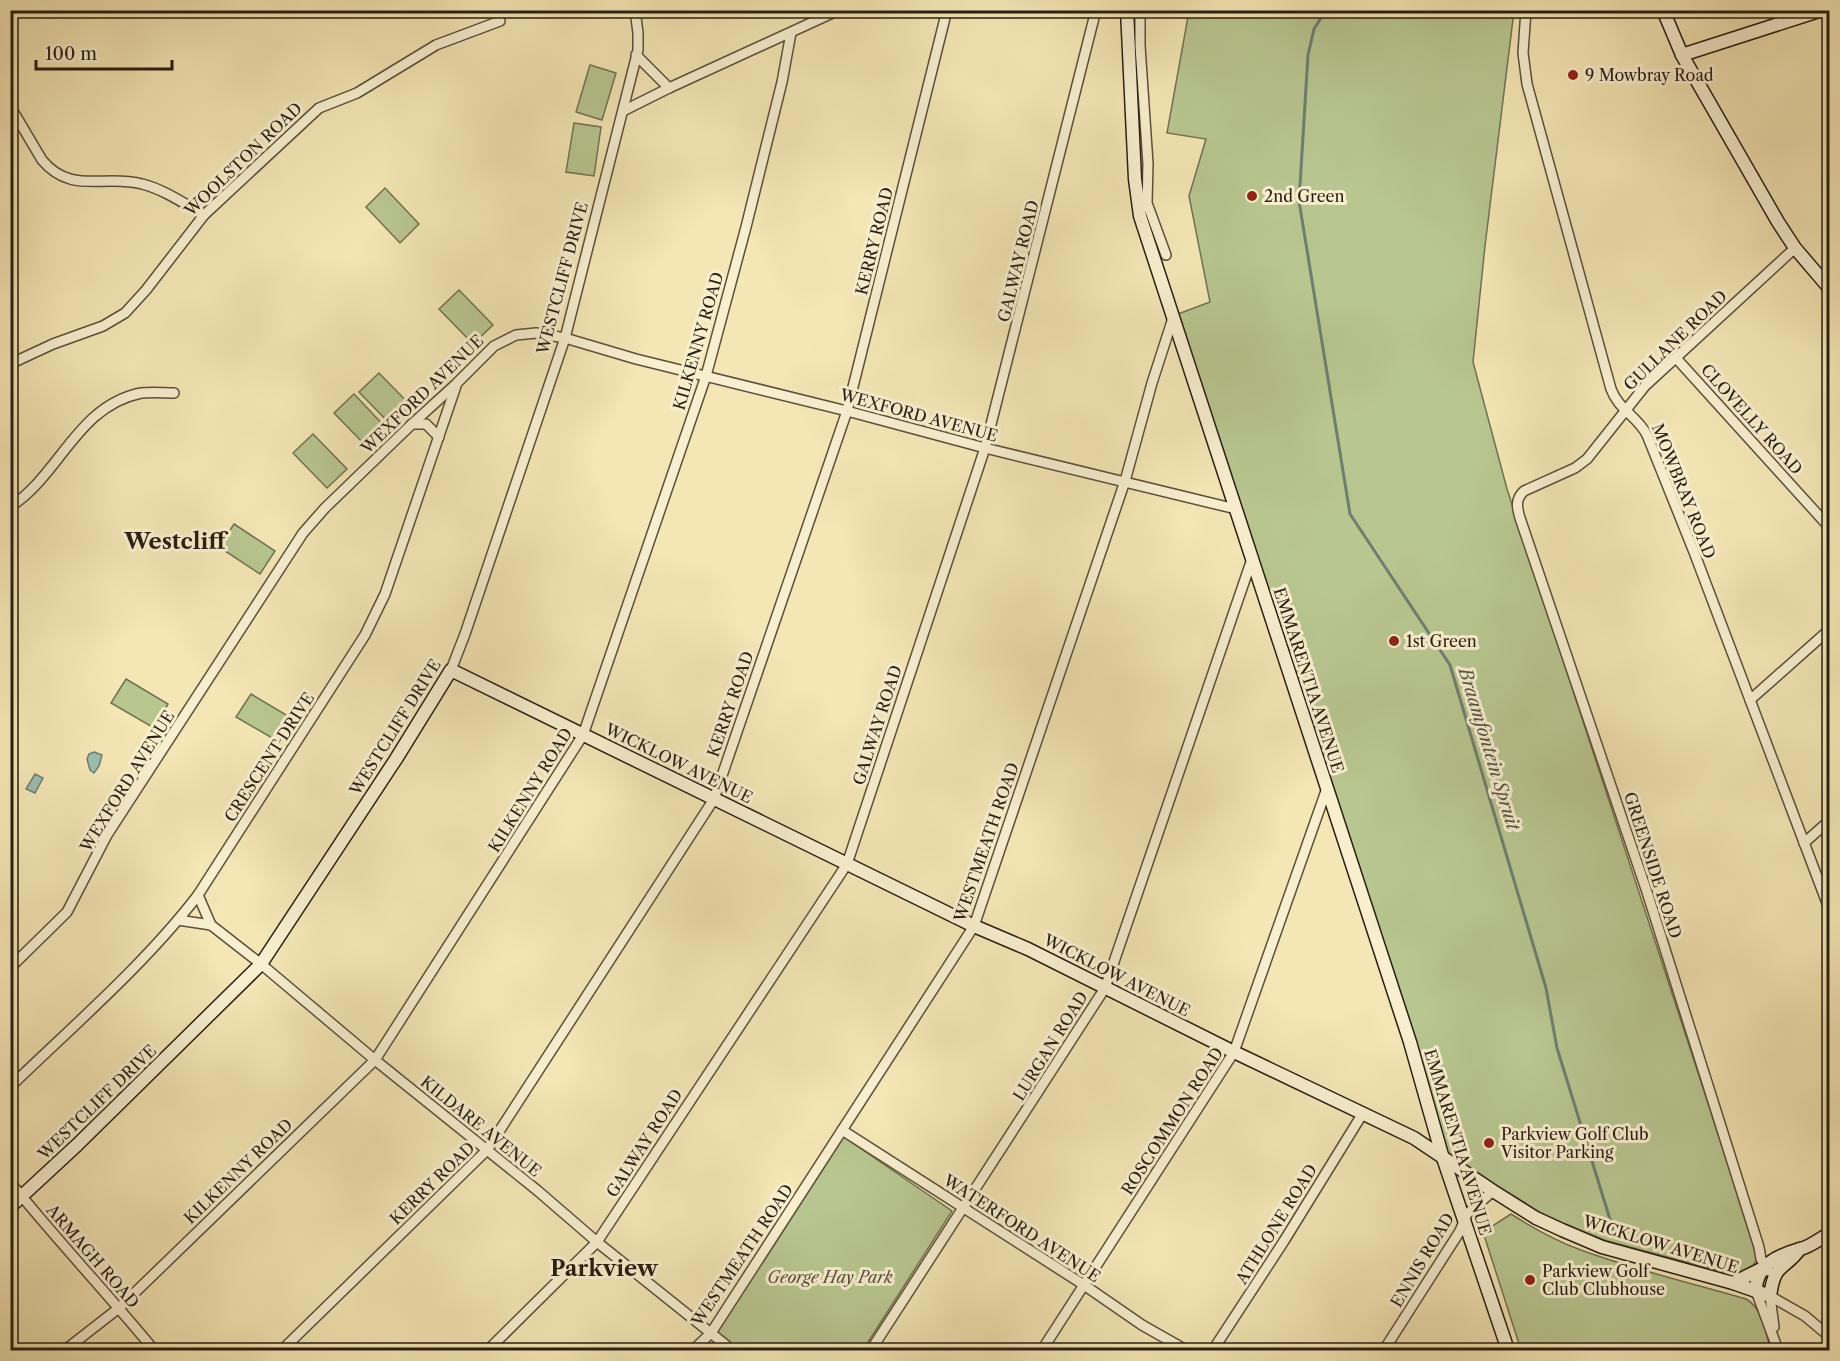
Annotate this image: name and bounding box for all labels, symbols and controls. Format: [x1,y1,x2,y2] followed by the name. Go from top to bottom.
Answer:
[36,33,172,71] scale bar
[45,43,97,65] text: 100 m
[1585,65,1714,85] place label: 9 Mowbray Road
[1566,68,1580,82] marker: 9 Mowbray Road
[179,98,306,221] street label: WOOLSTON ROAD
[851,185,897,297] street label: KERRY ROAD
[1264,186,1345,206] place label: 2nd Green
[1245,189,1259,203] marker: 2nd Green
[993,198,1043,324] street label: GALWAY ROAD
[532,200,592,357] street label: WESTCLIFF DRIVE
[669,270,727,412] street label: KILKENNY ROAD
[1619,286,1731,394] street label: GULLANE ROAD
[356,330,487,458] street label: WEXFORD AVENUE
[1697,360,1807,478] street label: CLOVELLY ROAD
[837,384,1000,446] street label: WEXFORD AVENUE
[1648,421,1720,561] street label: MOWBRAY ROAD
[123,528,229,555] district label: Westcliff
[1270,585,1348,775] street label: EMMARENTIA AVENUE
[1406,631,1477,651] place label: 1st Green
[1387,634,1401,648] marker: 1st Green
[703,649,757,759] street label: KERRY ROAD
[345,655,445,800] street label: WESTCLIFF DRIVE
[848,663,906,787] street label: GALWAY ROAD
[1453,663,1525,834] water label: Braamfontein Spruit
[220,689,318,825] street label: CRESCENT DRIVE
[75,707,179,856] street label: WEXFORD AVENUE
[601,718,756,807] street label: WICKLOW AVENUE
[484,724,576,856] street label: KILKENNY ROAD
[949,760,1023,925] street label: WESTMEATH ROAD
[1620,789,1686,941] street label: GREENSIDE ROAD
[1040,929,1194,1021] street label: WICKLOW AVENUE
[1008,988,1092,1104] street label: LURGAN ROAD
[33,1040,160,1164] street label: WESTCLIFF DRIVE
[1117,1043,1227,1198] street label: ROSCOMMON ROAD
[1420,1046,1496,1238] street label: EMMARENTIA AVENUE
[417,1071,545,1181] street label: KILDARE AVENUE
[602,1085,686,1201] street label: GALWAY ROAD
[180,1114,296,1228] street label: KILKENNY ROAD
[1500,1124,1649,1162] place label: Parkview Golf Club Visitor Parking
[1482,1136,1496,1150] marker: Parkview Golf Club Visitor Parking
[385,1137,479,1229] street label: KERRY ROAD
[1231,1160,1321,1288] street label: ATHLONE ROAD
[939,1169,1104,1286] street label: WATERFORD AVENUE
[686,1180,797,1331] street label: WESTMEATH ROAD
[42,1199,144,1312] street label: ARMAGH ROAD
[1386,1209,1458,1311] street label: ENNIS ROAD
[1580,1211,1741,1277] street label: WICKLOW AVENUE
[550,1255,659,1282] district label: Parkview
[1542,1261,1665,1299] place label: Parkview Golf Club Clubhouse
[767,1267,893,1287] park label: George Hay Park
[1523,1273,1537,1287] marker: Parkview Golf Club Clubhouse

